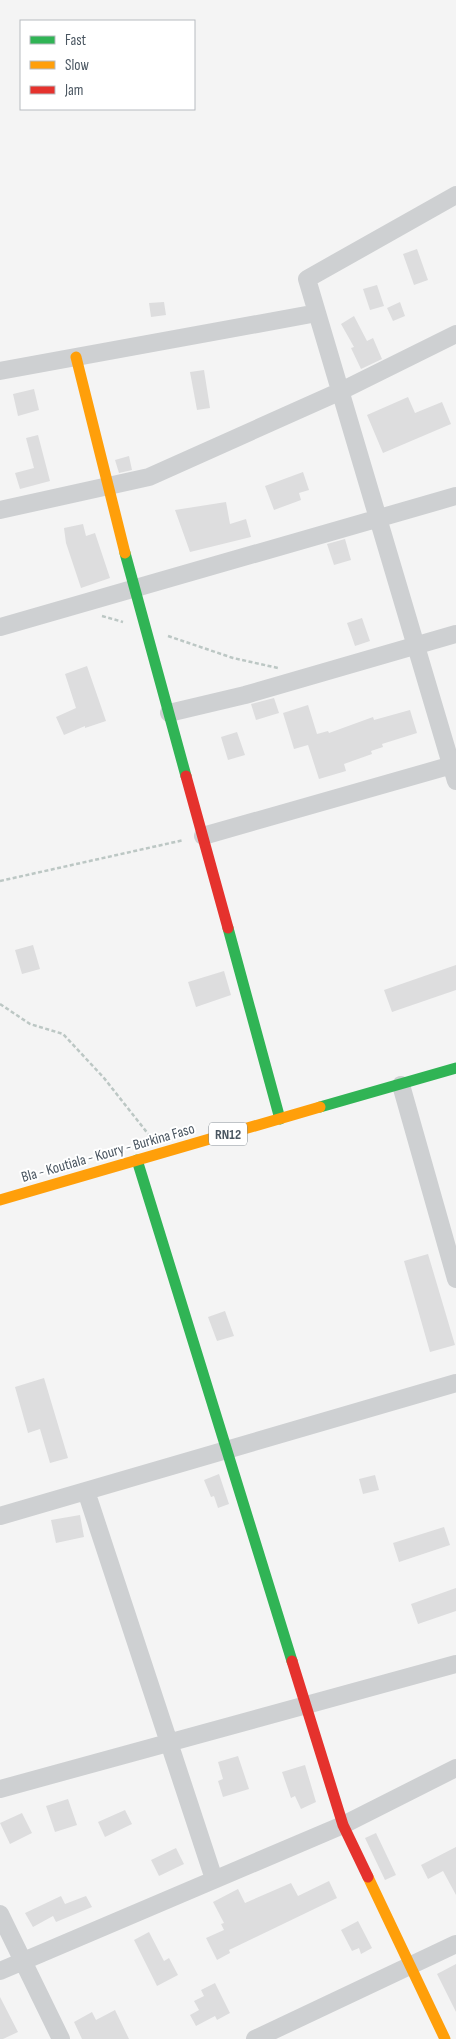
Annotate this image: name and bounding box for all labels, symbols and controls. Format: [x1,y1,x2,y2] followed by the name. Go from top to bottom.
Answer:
[20,20,195,110] legend
[65,31,87,50] text: Fast
[65,56,89,75] text: Slow
[64,81,83,100] text: Jam
[19,1119,197,1187] street label: Bla - Koutiala - Koury - Burkina Faso
[209,1122,247,1146] road number: RN12

